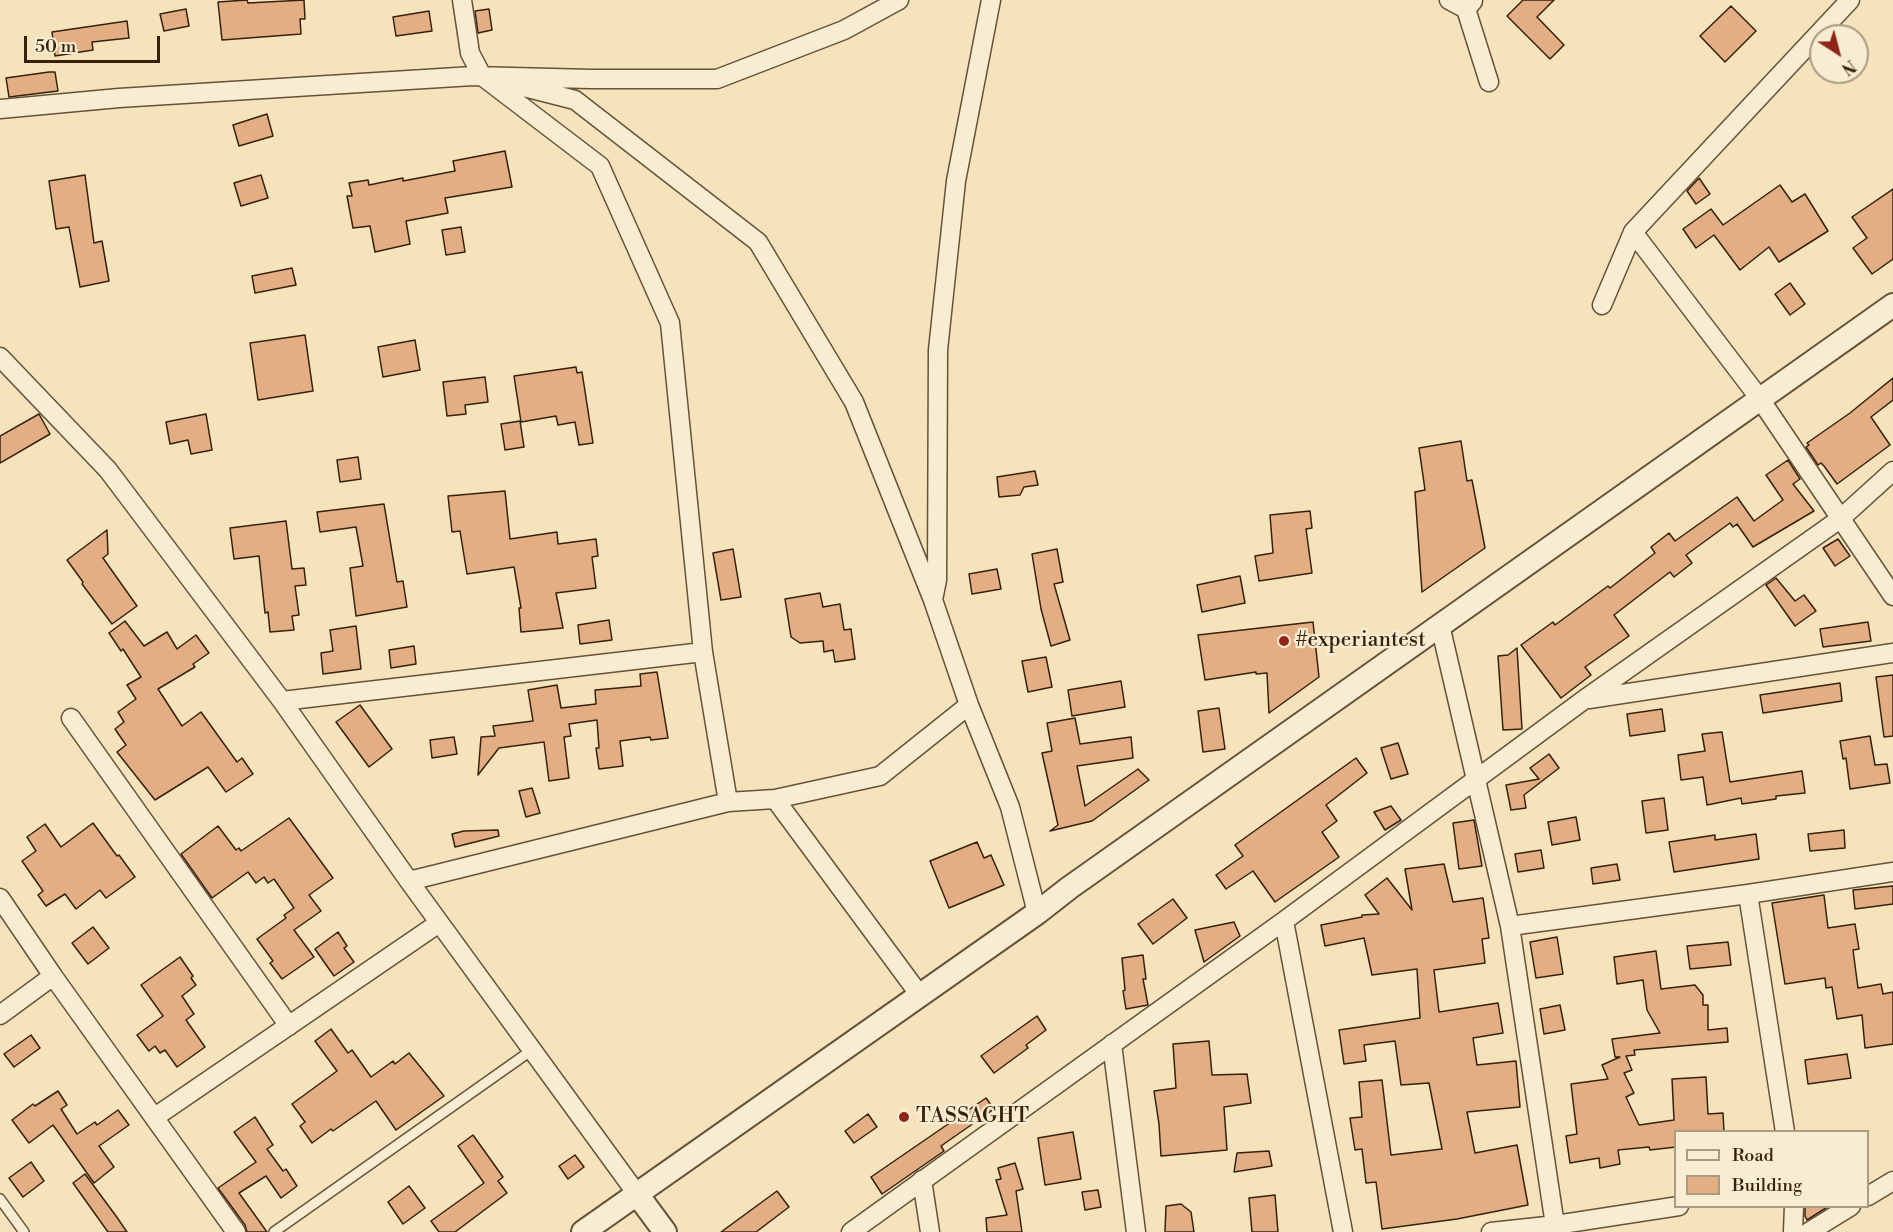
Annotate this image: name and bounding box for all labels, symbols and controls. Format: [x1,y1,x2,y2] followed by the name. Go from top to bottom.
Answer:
[27,24,164,62] scale bar
[1809,24,1869,84] north arrow
[35,35,76,58] text: 50 m
[1837,55,1859,79] text: N
[1296,628,1426,654] place label: #experiantest
[1277,634,1291,648] marker: #experiantest
[916,1104,1029,1130] place label: TASSAGHT
[897,1110,911,1124] marker: TASSAGHT
[1674,1130,1869,1208] legend
[1732,1144,1774,1167] text: Road
[1732,1174,1802,1197] text: Building

